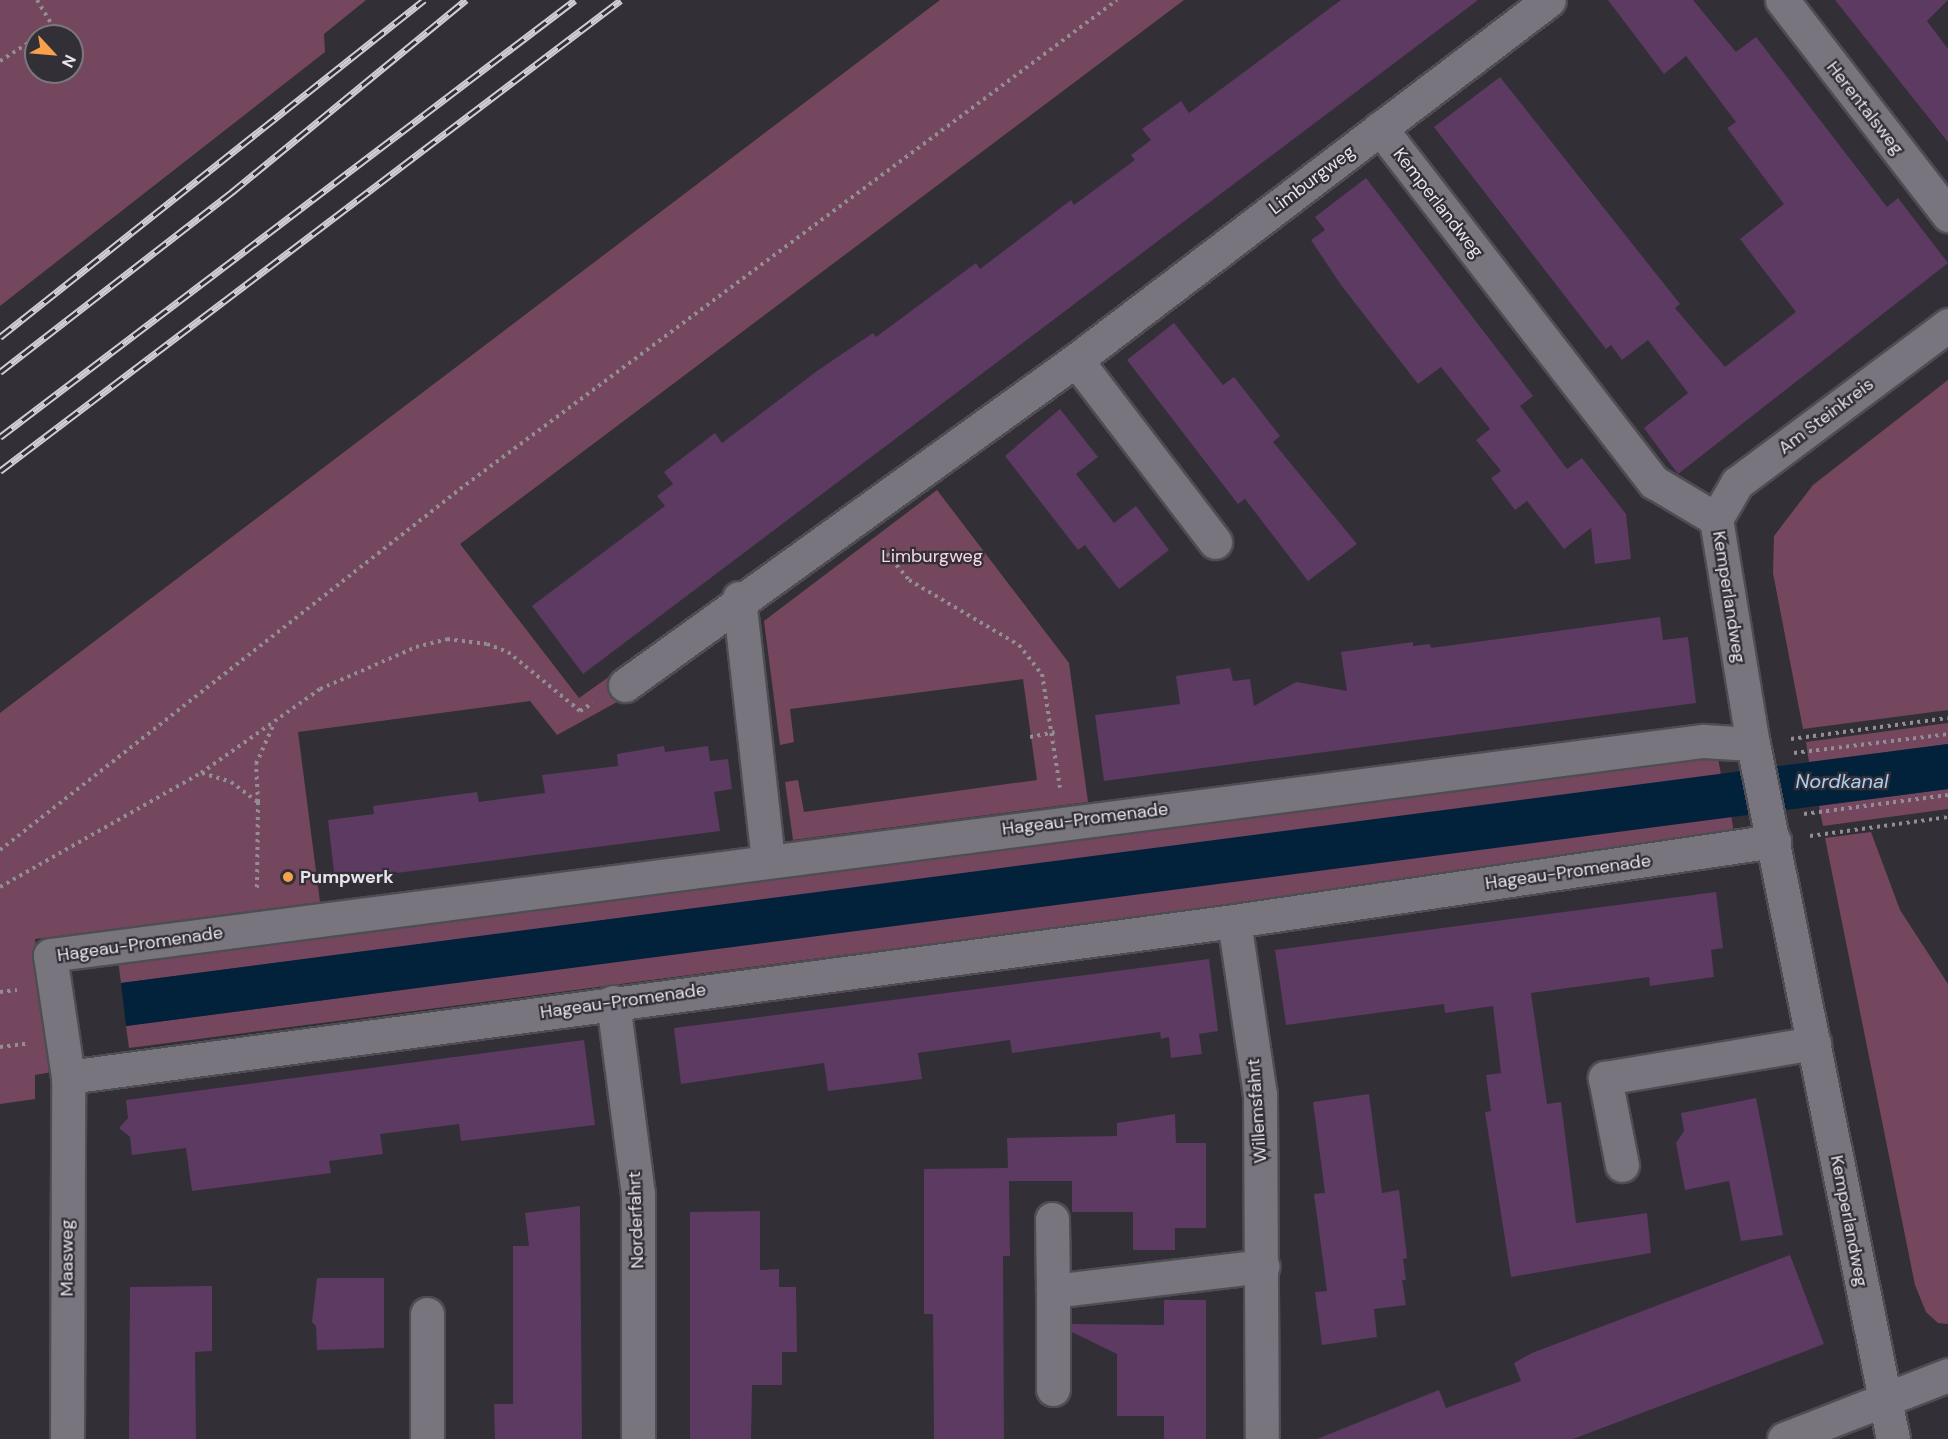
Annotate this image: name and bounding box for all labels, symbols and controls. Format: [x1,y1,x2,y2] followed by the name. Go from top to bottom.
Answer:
[24,24,84,84] north arrow
[57,51,81,71] text: N
[1822,57,1908,159] street label: Herentalsweg
[1265,141,1359,219] street label: Limburgweg
[1388,144,1488,262] street label: Kemperlandweg
[1774,373,1878,459] street label: Am Steinkreis
[1708,529,1750,665] street label: Kemperlandweg
[881,545,983,567] park label: Limburgweg
[1795,769,1889,793] water label: Nordkanal
[1001,798,1169,840] street label: Hageau-Promenade
[1484,850,1652,894] street label: Hageau-Promenade
[300,866,394,888] place label: Pumpwerk
[281,870,295,884] marker: Pumpwerk
[56,922,224,966] street label: Hageau-Promenade
[539,979,707,1023] street label: Hageau-Promenade
[1243,1058,1271,1164] street label: Willemsfahrt
[1826,1153,1872,1289] street label: Kemperlandweg
[624,1171,648,1269] street label: Norderfahrt
[56,1219,78,1297] street label: Maasweg

